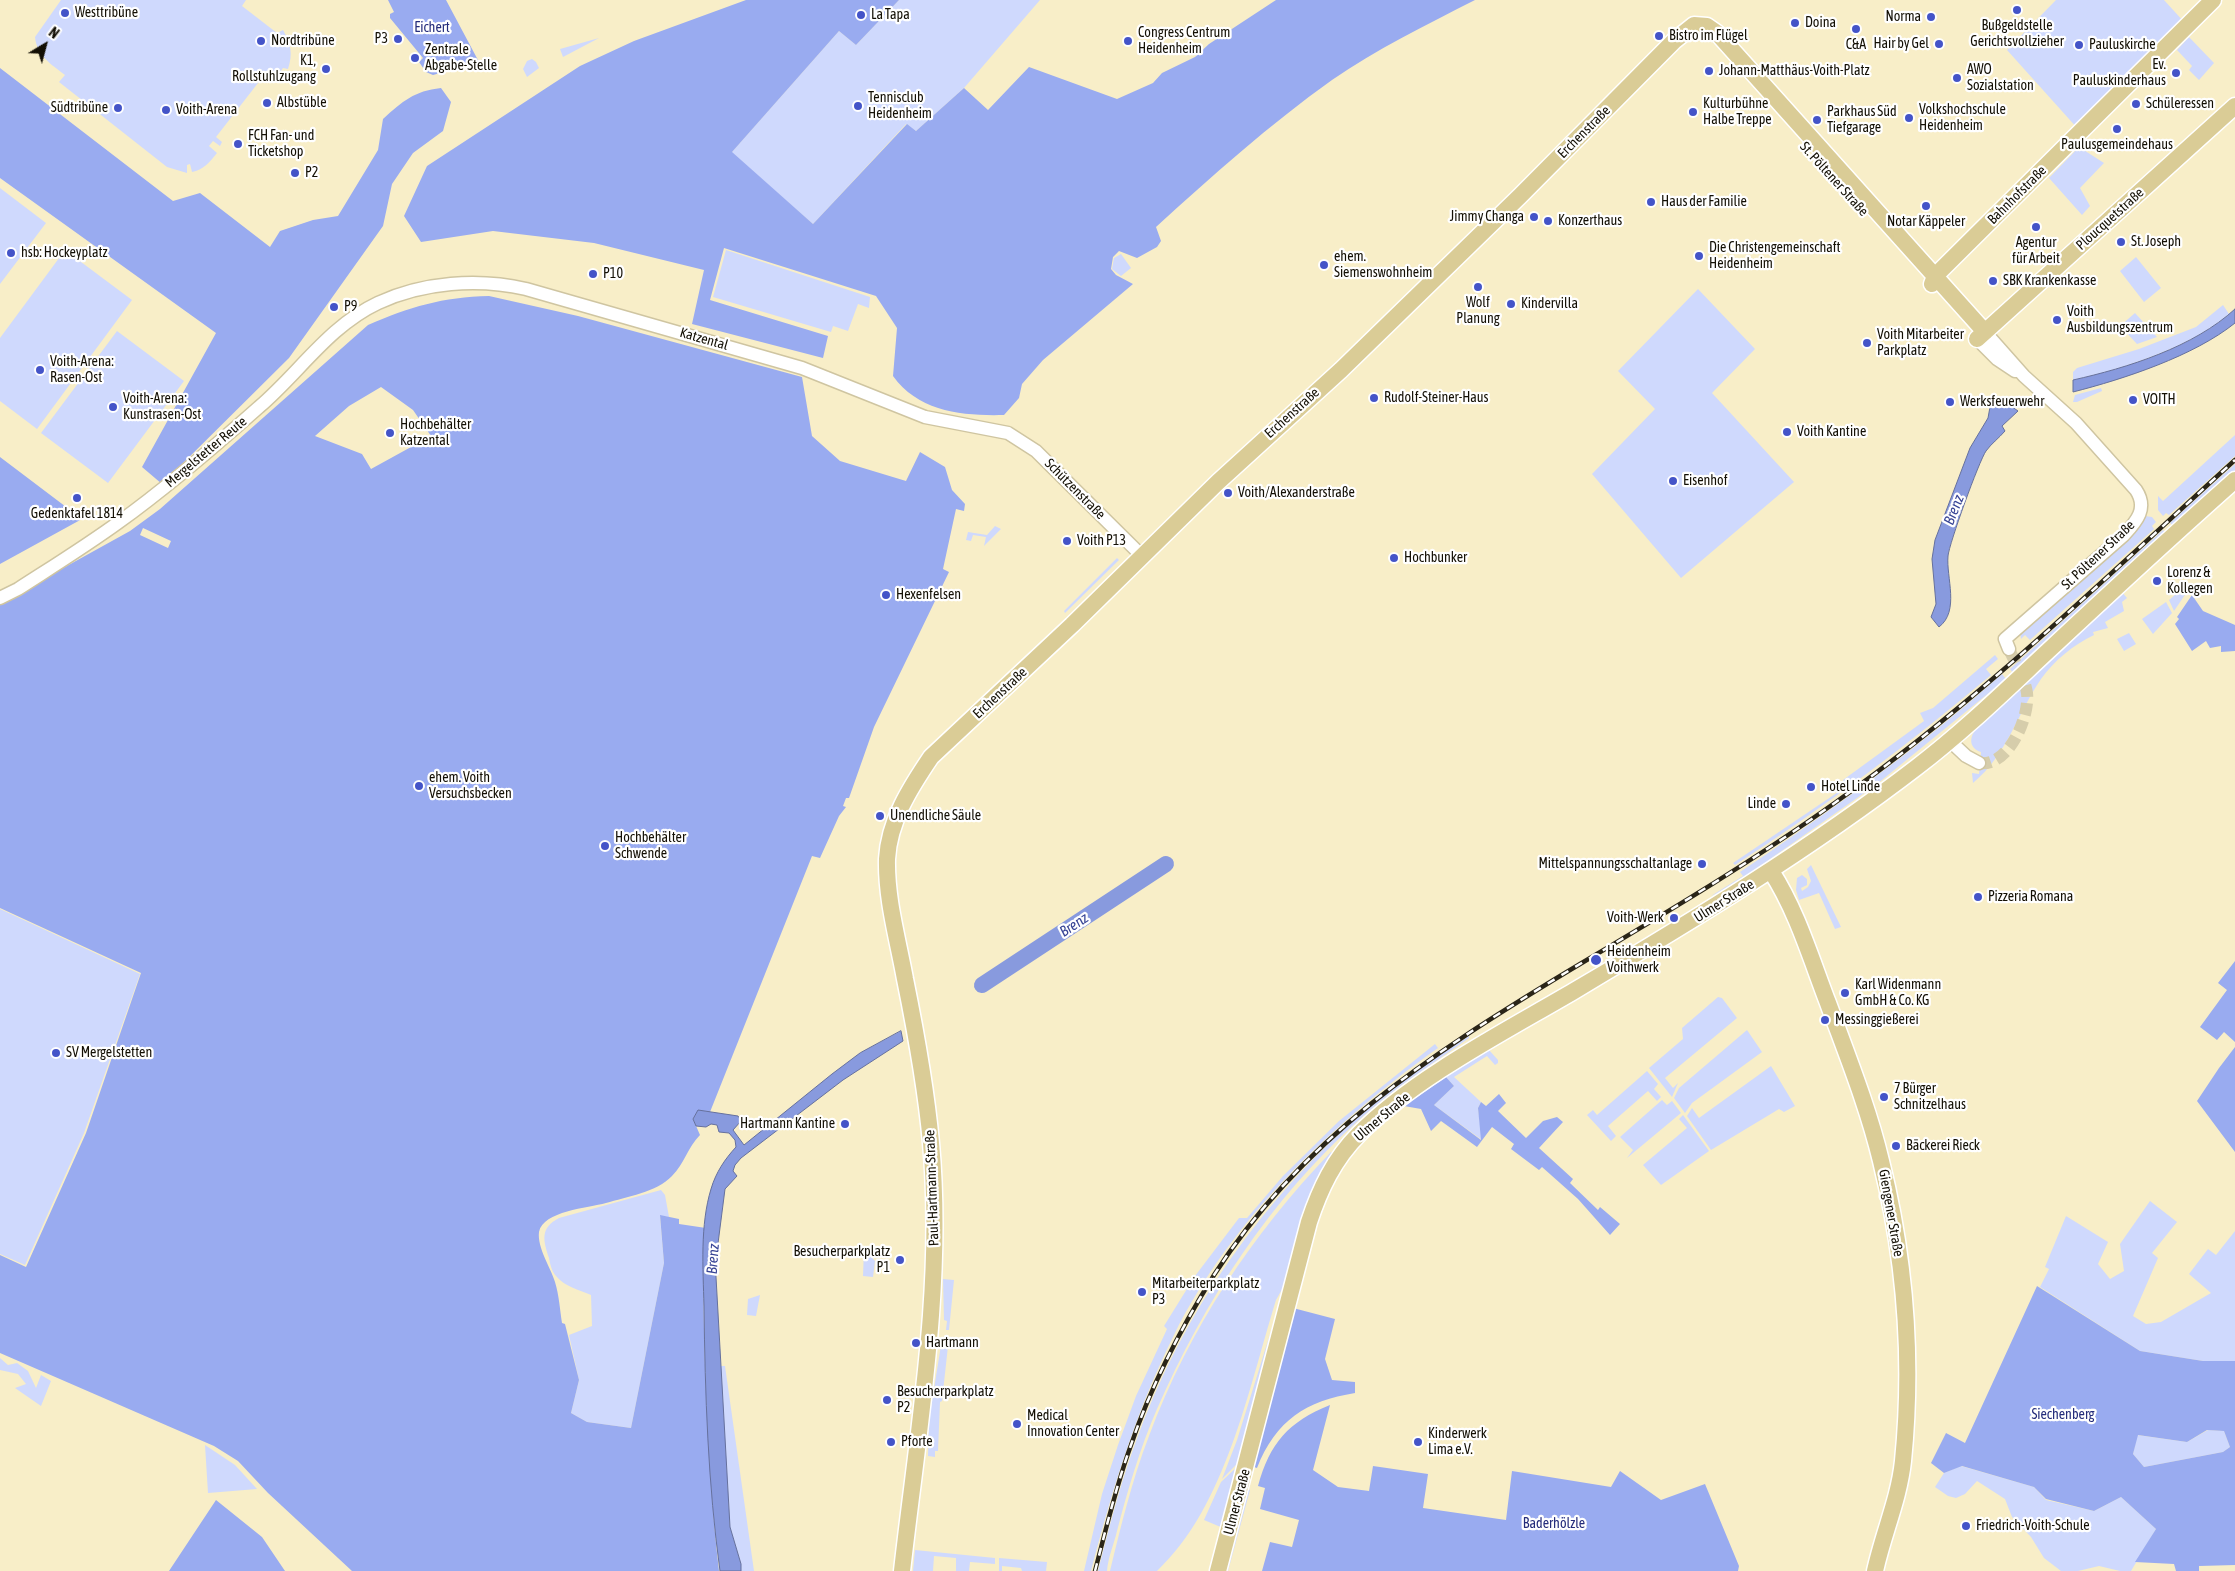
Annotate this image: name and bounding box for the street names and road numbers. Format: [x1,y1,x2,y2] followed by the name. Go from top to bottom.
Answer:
[1554,102,1614,162] street label: Erchenstraße
[1796,138,1872,220] street label: St. Pöltener Straße
[1984,162,2050,228] street label: Bahnhofstraße
[2073,184,2147,254] street label: Ploucquetstraße
[678,324,730,354] street label: Katzental
[1261,384,1323,442] street label: Erchenstraße
[162,413,250,491] street label: Mergelstetter Reute
[1041,455,1109,523] street label: Schützenstraße
[2058,517,2138,593] street label: St. Pöltener Straße
[970,664,1030,722] street label: Erchenstraße
[1691,876,1757,926] street label: Ulmer Straße
[1351,1089,1413,1145] street label: Ulmer Straße
[922,1129,942,1247] street label: Paul-Hartmann-Straße
[1875,1168,1907,1258] street label: Giengener Straße
[1220,1467,1254,1537] street label: Ulmer Straße

